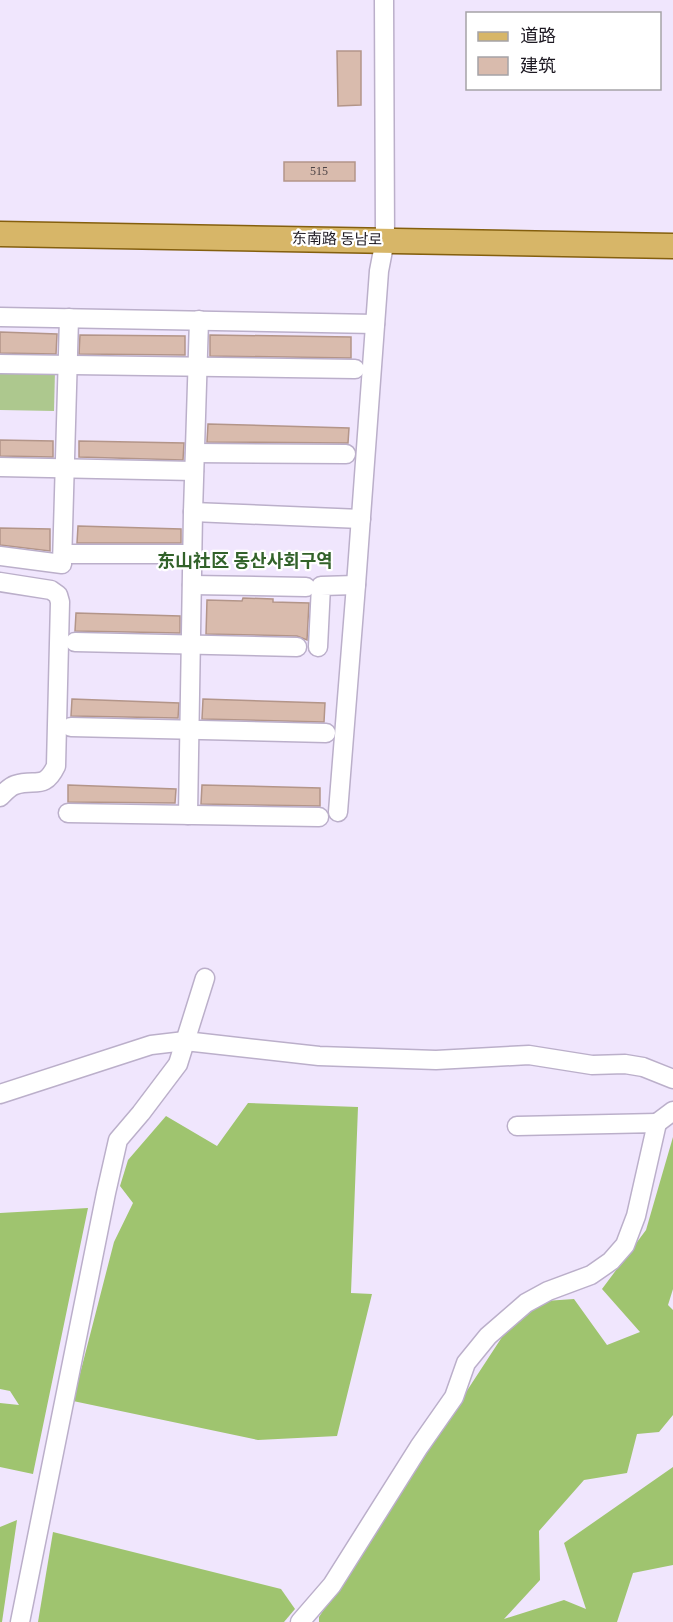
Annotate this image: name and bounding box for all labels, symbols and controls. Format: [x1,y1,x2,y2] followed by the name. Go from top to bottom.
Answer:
[466,12,661,90] legend
[520,26,556,46] text: 道路
[520,56,556,76] text: 建筑
[310,164,328,178] house number: 515
[292,230,382,248] street label: 东南路 동남로
[157,551,333,571] district label: 东山社区 동산사회구역

